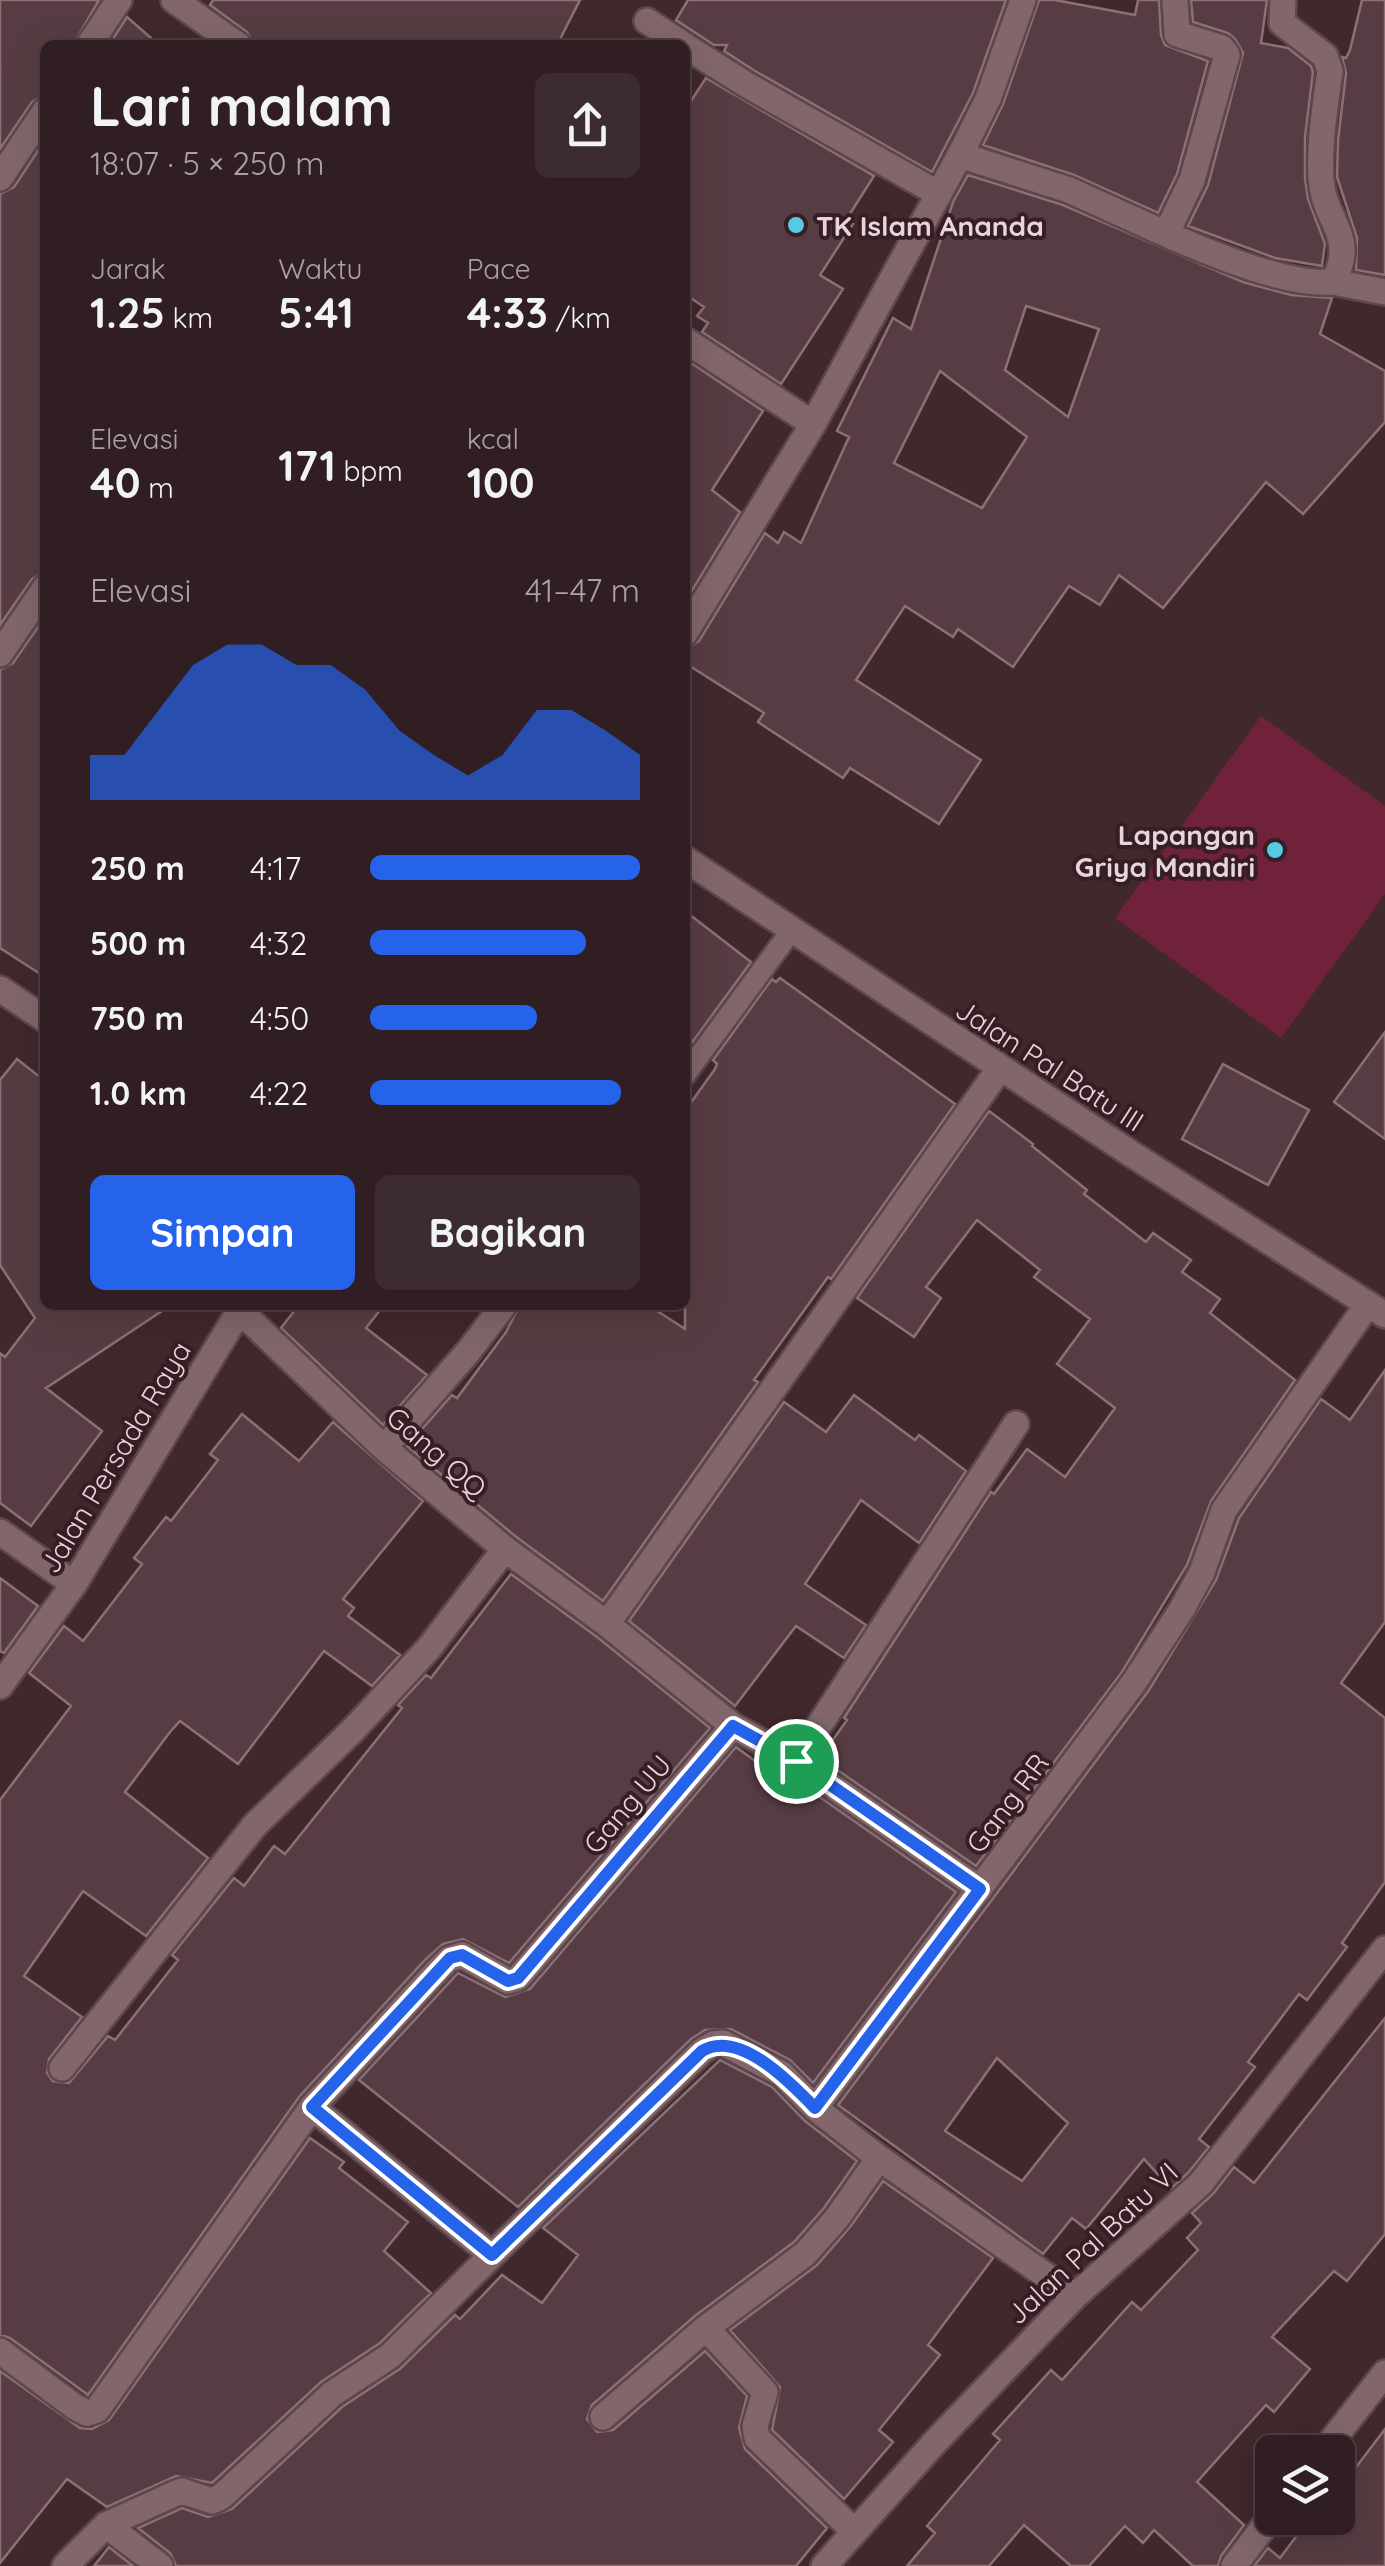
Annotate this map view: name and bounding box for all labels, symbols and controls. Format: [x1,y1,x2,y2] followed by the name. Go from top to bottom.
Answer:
[90,71,393,140] text: Lari malam
[535,73,640,178] button: share
[90,143,324,183] text: 18:07 · 5 × 250 m
[816,208,1044,243] place label: TK Islam Ananda
[785,214,807,236] marker: TK Islam Ananda
[90,251,165,286] text: Jarak
[278,251,363,286] text: Waktu
[467,251,531,286] text: Pace
[90,286,165,339] text: 1.25
[278,286,354,339] text: 5:41
[467,286,548,339] text: 4:33
[165,300,213,335] text: km
[548,300,611,335] text: /km
[90,421,179,456] text: Elevasi
[467,421,519,456] text: kcal
[278,439,336,492] text: 171
[336,453,403,488] text: bpm
[90,456,140,509] text: 40
[467,456,535,509] text: 100
[140,470,174,505] text: m
[90,570,191,610] text: Elevasi
[525,570,640,610] text: 41–47 m
[1075,817,1255,884] place label: Lapangan Griya Mandiri
[1264,839,1286,861] marker: Lapangan Griya Mandiri
[90,848,185,888] text: 250 m
[250,848,301,888] text: 4:17
[90,923,186,963] text: 500 m
[250,923,307,963] text: 4:32
[949,991,1151,1139] street label: Jalan Pal Batu III
[90,998,184,1038] text: 750 m
[250,998,309,1038] text: 4:50
[90,1073,187,1113] text: 1.0 km
[250,1073,308,1113] text: 4:22
[90,1175,355,1290] button: Simpan
[375,1175,640,1290] button: Bagikan
[32,1335,198,1579] street label: Jalan Persada Raya
[380,1399,495,1506] street label: Gang QQ
[754,1719,839,1804] pin
[769,1734,824,1789] icon: arrive
[958,1746,1056,1860] street label: Gang RR
[576,1748,678,1860] street label: Gang UU
[999,2155,1185,2331] street label: Jalan Pal Batu VI
[1255,2435,1355,2535] map controls
[1255,2435,1355,2535] button: layers

